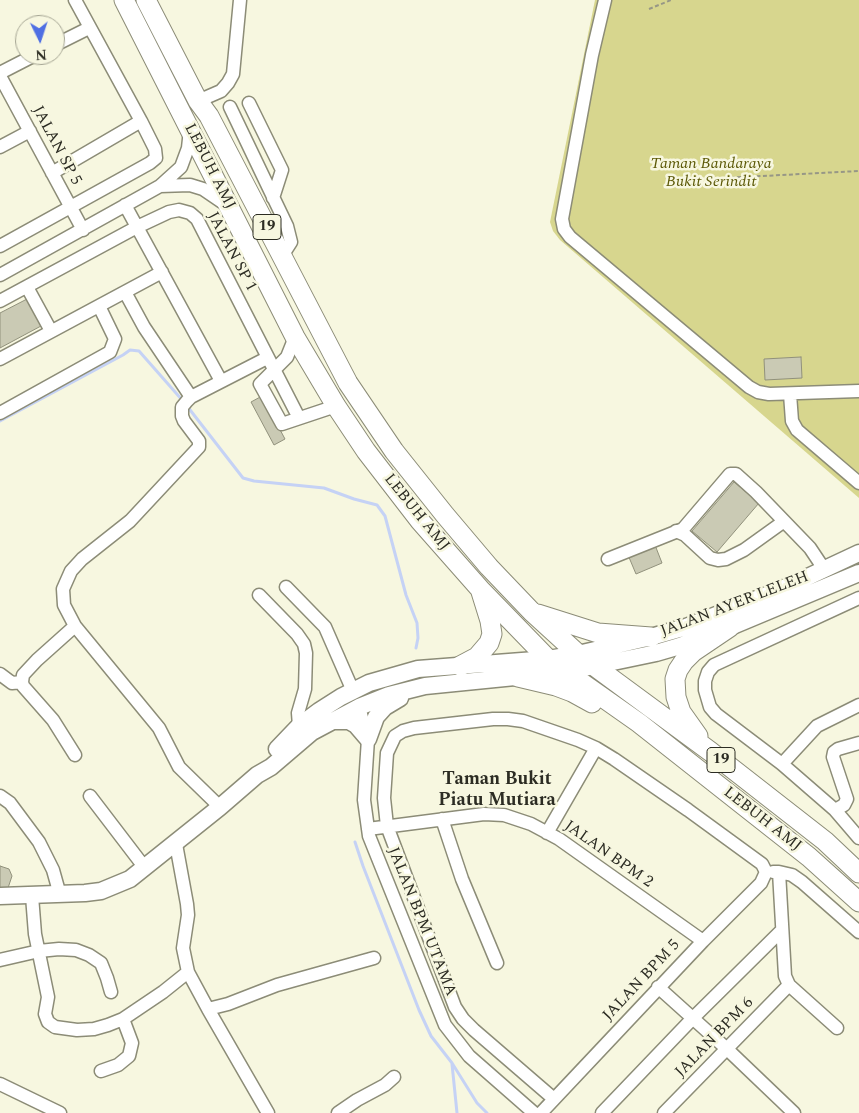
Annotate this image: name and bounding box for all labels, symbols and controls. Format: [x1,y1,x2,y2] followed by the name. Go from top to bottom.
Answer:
[15,15,65,65] north arrow
[35,44,47,65] text: N
[27,103,85,189] street label: JALAN SP 5
[179,121,239,213] street label: LEBUH AMJ
[650,155,772,193] park label: Taman Bandaraya Bukit Serindit
[202,209,260,295] street label: JALAN SP 1
[253,214,281,240] road number: 19
[379,470,453,556] street label: LEBUH AMJ
[658,568,812,642] street label: JALAN AYER LELEH
[707,748,735,772] road number: 19
[438,769,556,812] district label: Taman Bukit Piatu Mutiara
[719,783,805,857] street label: LEBUH AMJ
[560,817,656,893] street label: JALAN BPM 2
[382,845,460,999] street label: JALAN BPM UTAMA
[599,936,685,1026] street label: JALAN BPM 5
[672,994,758,1082] street label: JALAN BPM 6

